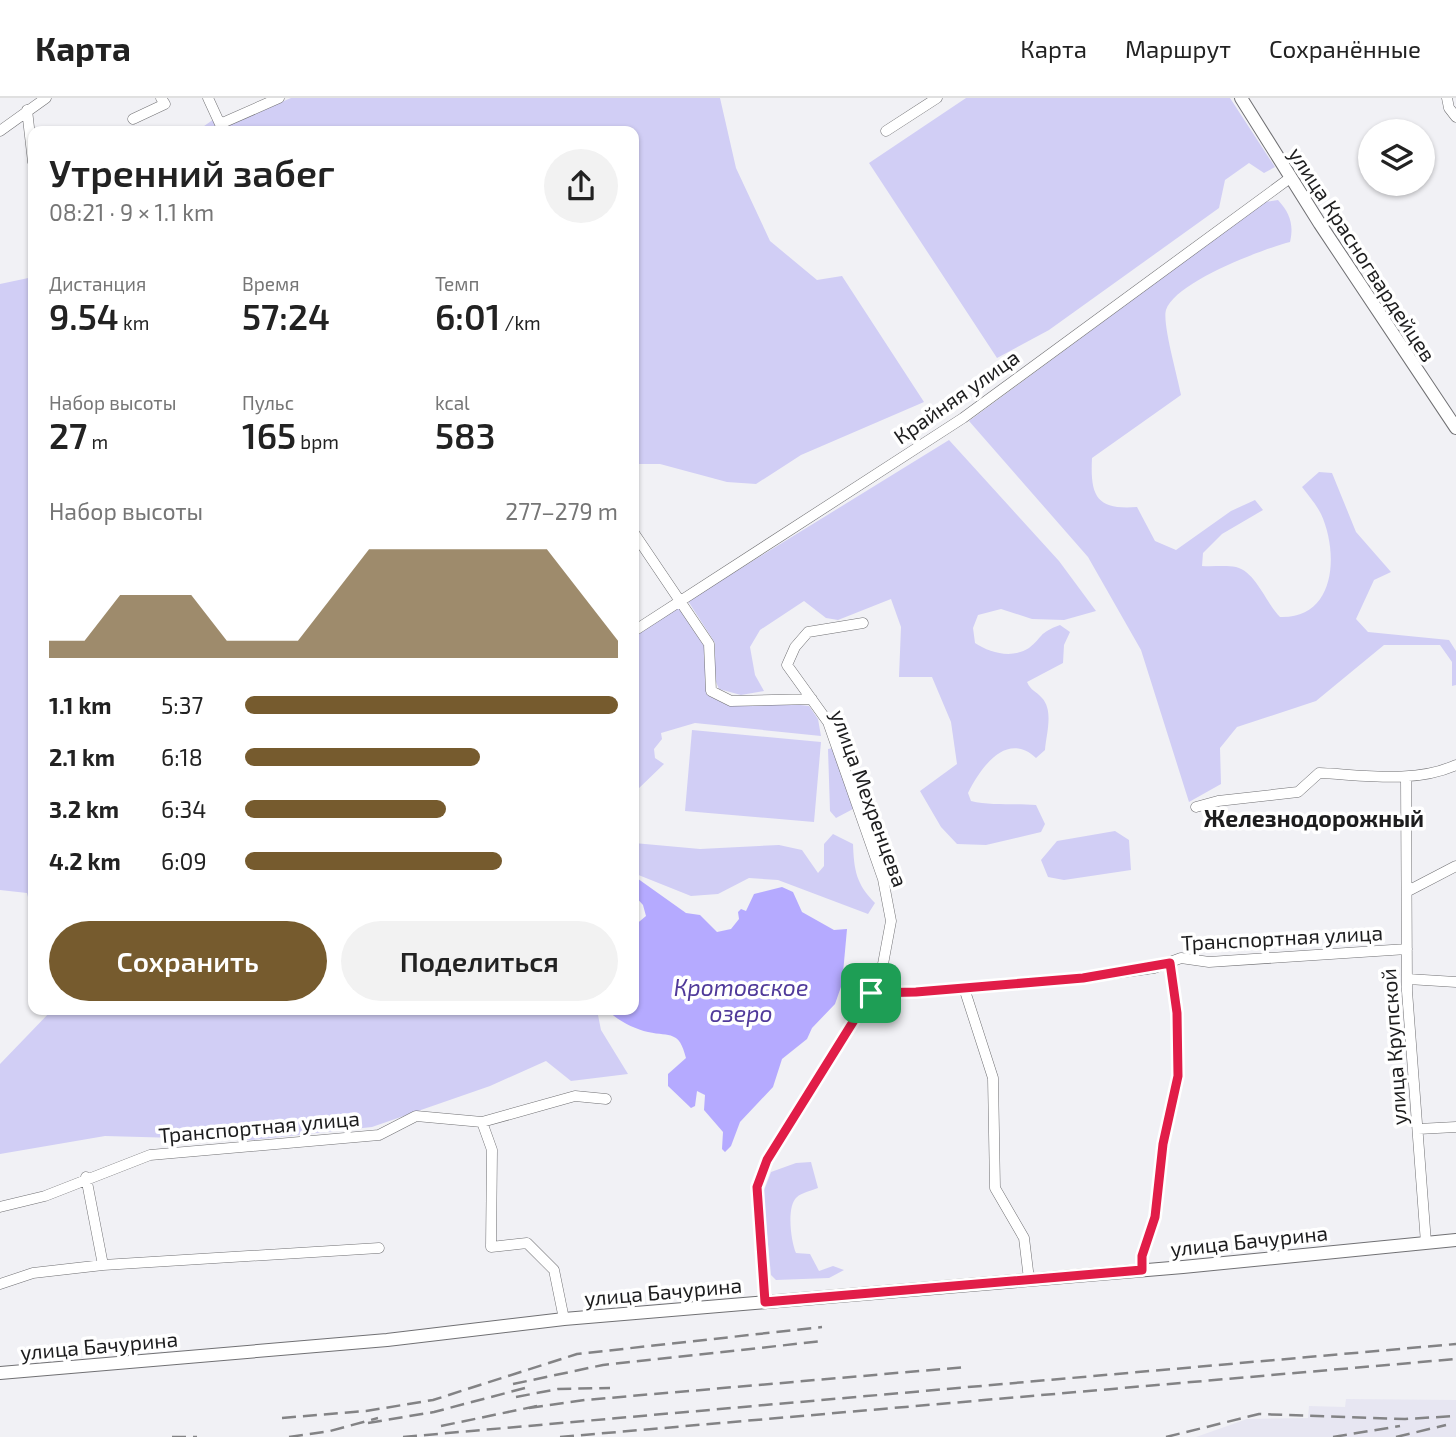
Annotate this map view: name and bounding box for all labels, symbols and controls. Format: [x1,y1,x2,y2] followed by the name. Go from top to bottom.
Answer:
[35,28,131,68] text: Карта
[1020,34,1087,63] text: Карта
[1125,34,1231,63] text: Маршрут
[1269,34,1421,63] text: Сохранённые
[1358,119,1435,196] map controls
[1358,119,1435,196] button: layers
[1283,142,1442,367] street label: улица Красногвардейцев
[49,149,335,195] text: Утренний забег
[544,149,618,223] button: share
[49,198,214,226] text: 08:21 · 9 × 1.1 km
[49,272,146,295] text: Дистанция
[242,272,300,295] text: Время
[435,272,479,295] text: Темп
[49,295,119,337] text: 9.54
[242,295,330,337] text: 57:24
[435,295,500,337] text: 6:01
[119,311,149,334] text: km
[500,311,541,334] text: /km
[889,344,1024,449] street label: Крайняя улица
[49,391,176,414] text: Набор высоты
[242,391,294,414] text: Пульс
[435,391,470,414] text: kcal
[49,414,87,456] text: 27
[242,414,296,456] text: 165
[435,414,495,456] text: 583
[87,430,108,453] text: m
[296,430,339,453] text: bpm
[49,497,203,525] text: Набор высоты
[505,497,618,525] text: 277–279 m
[49,691,112,719] text: 1.1 km
[161,691,203,719] text: 5:37
[825,706,914,890] street label: улица Мехренцева
[49,743,115,771] text: 2.1 km
[161,743,203,771] text: 6:18
[49,795,119,823] text: 3.2 km
[161,795,207,823] text: 6:34
[1204,804,1424,832] district label: Железнодорожный
[49,847,121,875] text: 4.2 km
[161,847,207,875] text: 6:09
[1181,919,1384,956] street label: Транспортная улица
[49,921,327,1001] button: Сохранить
[341,921,618,1001] button: Поделиться
[841,963,901,1023] pin
[1375,968,1412,1126] street label: улица Крупской
[674,973,808,1027] water label: Кротовское озеро
[852,974,890,1012] icon: arrive
[157,1105,361,1148] street label: Транспортная улица
[1169,1219,1329,1262] street label: улица Бачурина
[583,1272,743,1311] street label: улица Бачурина
[19,1326,179,1365] street label: улица Бачурина

